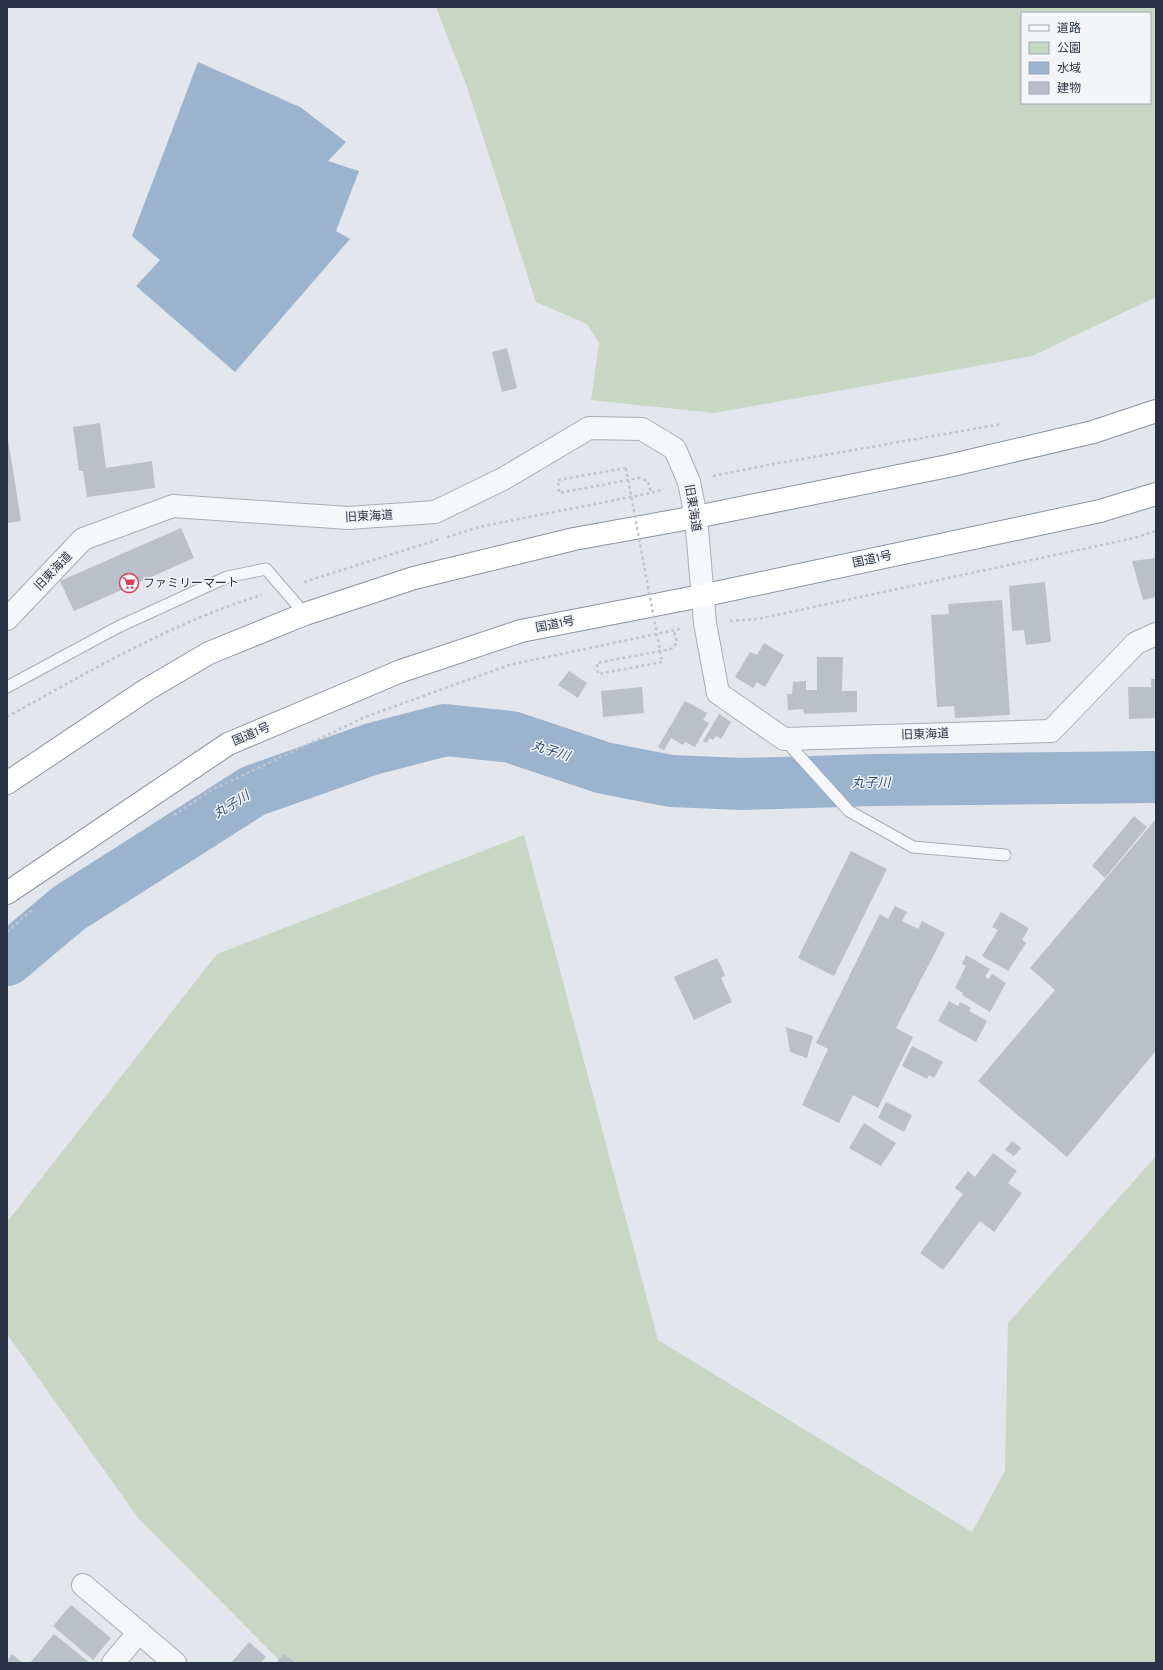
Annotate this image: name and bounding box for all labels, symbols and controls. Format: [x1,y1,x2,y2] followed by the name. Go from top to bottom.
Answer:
[1021,12,1151,104] legend
[1057,21,1081,35] text: 道路
[1057,41,1081,55] text: 公園
[1057,61,1081,75] text: 水域
[1057,81,1081,95] text: 建物
[682,483,704,533] street label: 旧東海道
[345,508,393,524] street label: 旧東海道
[851,548,893,570] street label: 国道1号
[31,549,75,593] street label: 旧東海道
[118,572,140,594] supermarket icon: ファミリーマート
[143,576,239,590] place label: ファミリーマート
[534,613,576,635] street label: 国道1号
[230,720,272,748] street label: 国道1号
[901,726,949,742] street label: 旧東海道
[530,737,574,764] water label: 丸子川
[851,775,893,790] water label: 丸子川
[211,787,253,821] water label: 丸子川

